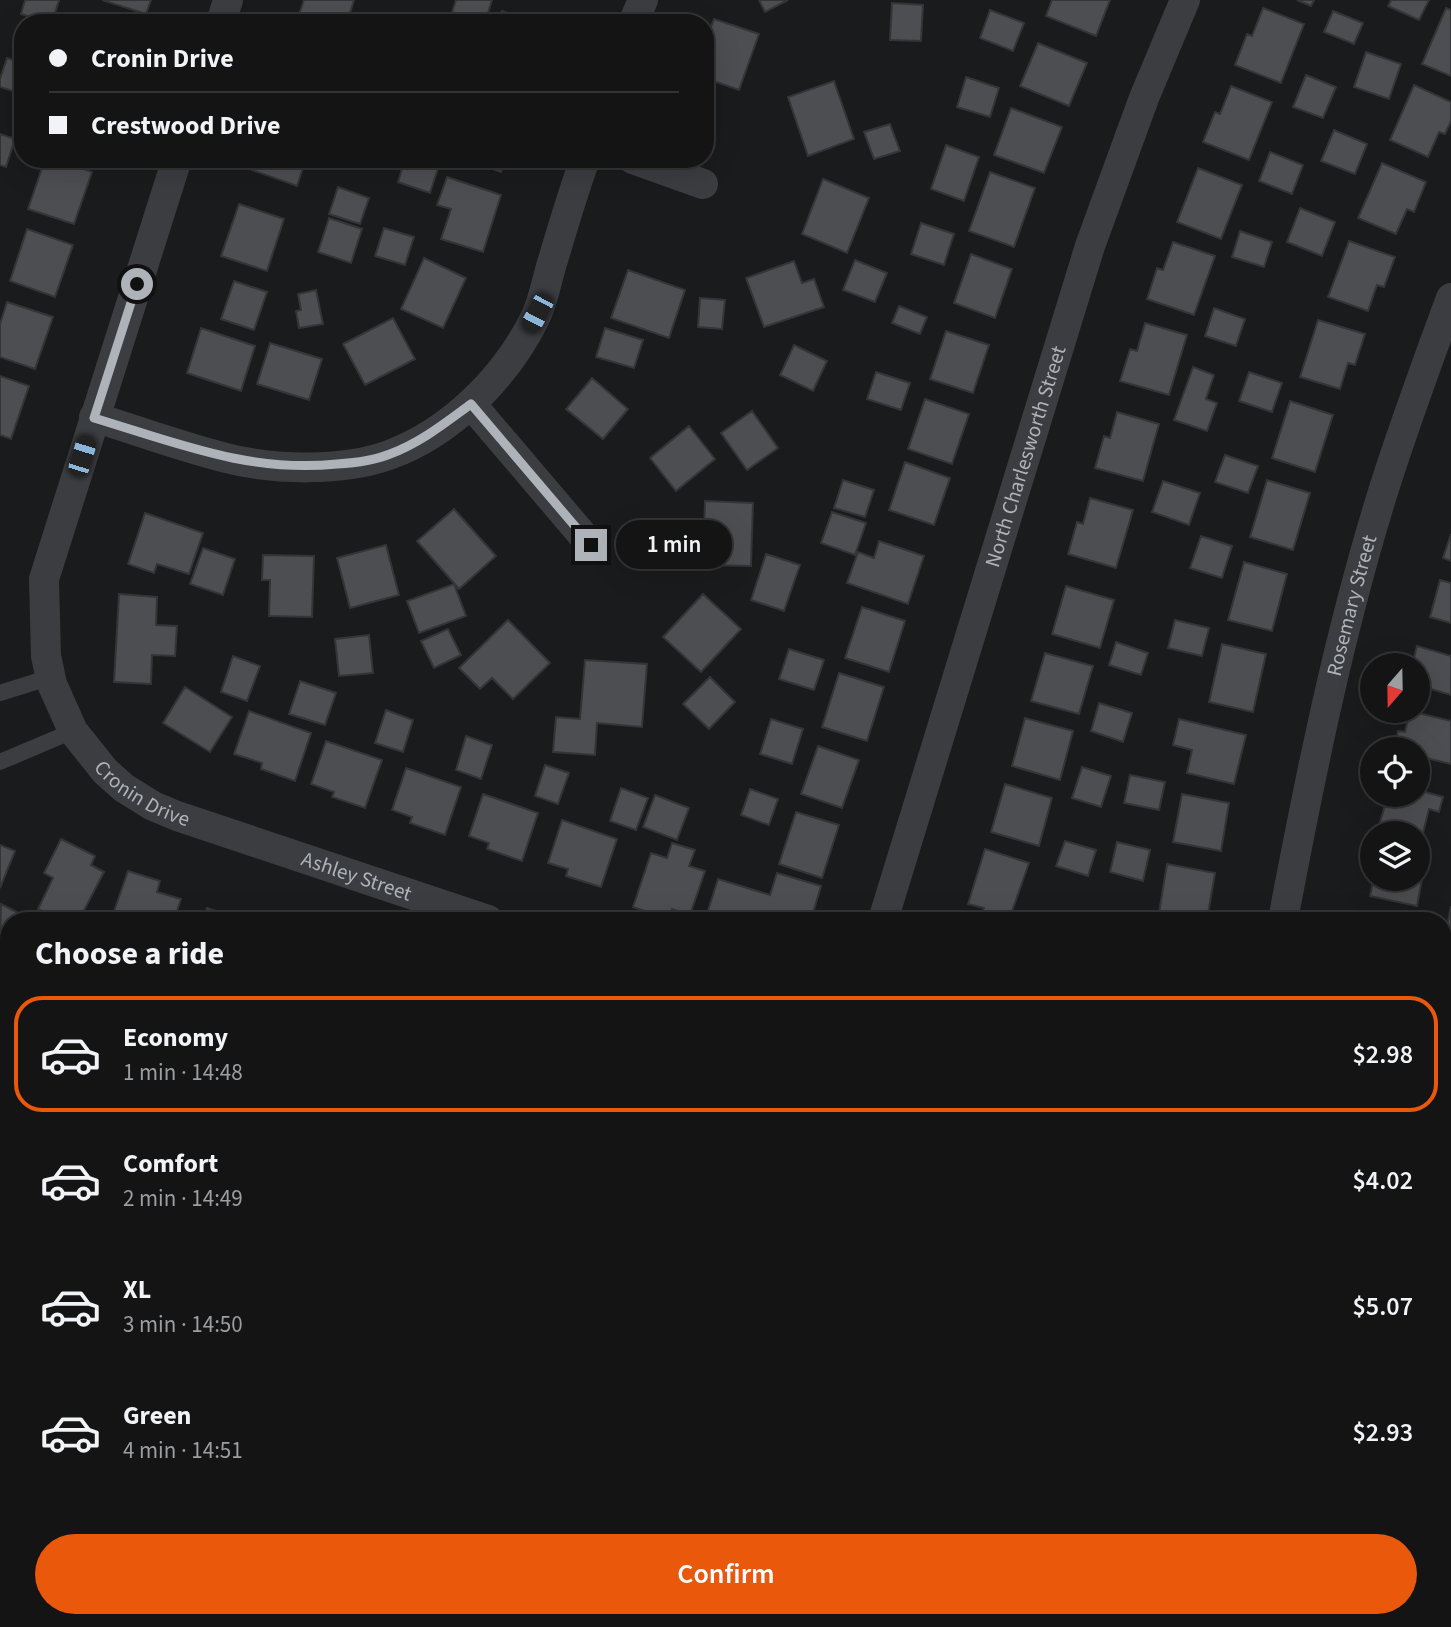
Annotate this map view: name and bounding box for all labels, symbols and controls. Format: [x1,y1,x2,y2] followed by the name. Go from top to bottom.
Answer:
[91,40,234,77] text: Cronin Drive
[91,107,280,144] text: Crestwood Drive
[121,268,153,300] route start
[518,290,557,336] car
[977,342,1074,571] street label: North Charlesworth Street
[66,433,99,479] car
[616,520,731,570] callout: 1 min
[647,528,701,561] text: 1 min
[575,529,607,561] route end
[1319,531,1384,679] street label: Rosemary Street
[1360,653,1430,723] north arrow
[1360,653,1430,891] map controls
[1360,737,1430,807] button: locate
[87,754,194,834] street label: Cronin Drive
[1360,821,1430,891] button: layers
[298,844,416,908] street label: Ashley Street
[35,931,224,977] text: Choose a ride
[123,1019,228,1056] text: Economy
[39,1023,102,1086] icon: car
[1352,1036,1413,1073] text: $2.98
[123,1056,243,1089] text: 1 min · 14:48
[123,1145,218,1182] text: Comfort
[39,1149,102,1212] icon: car
[1352,1162,1413,1199] text: $4.02
[123,1182,243,1215] text: 2 min · 14:49
[123,1271,151,1308] text: XL
[39,1275,102,1338] icon: car
[1352,1288,1413,1325] text: $5.07
[123,1308,243,1341] text: 3 min · 14:50
[123,1397,191,1434] text: Green
[39,1401,102,1464] icon: car
[1352,1414,1413,1451] text: $2.93
[123,1434,243,1467] text: 4 min · 14:51
[35,1534,1417,1614] button: Confirm

